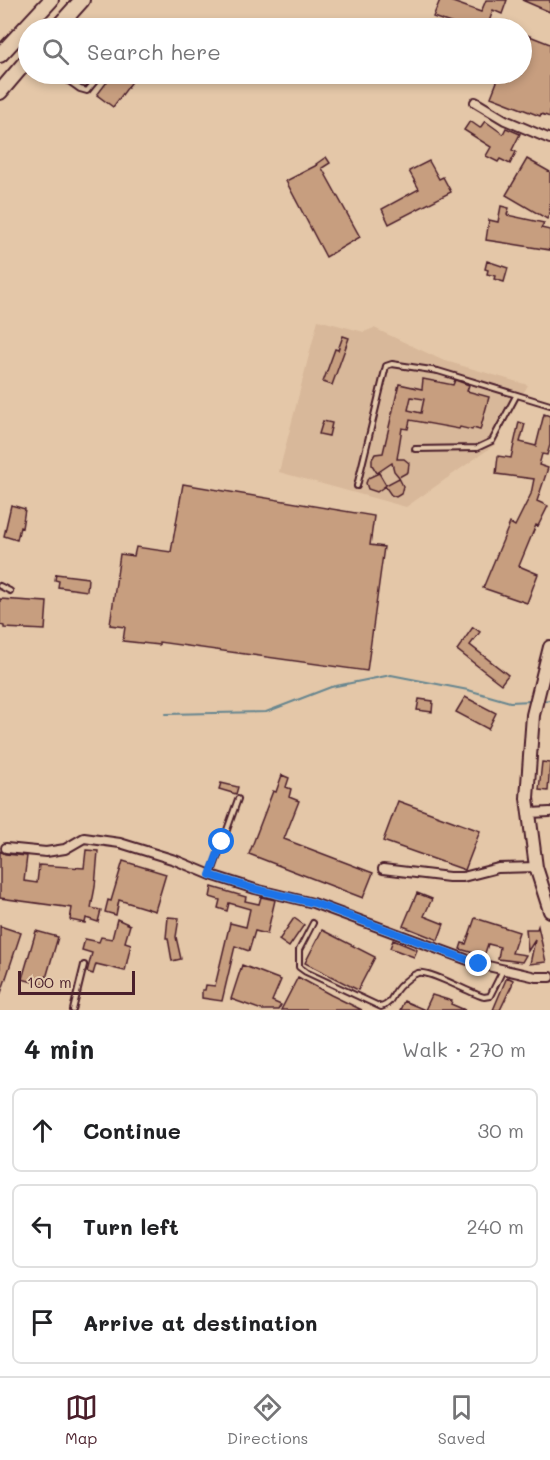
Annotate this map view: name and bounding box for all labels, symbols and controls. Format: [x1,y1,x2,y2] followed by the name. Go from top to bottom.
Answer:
[18,18,532,84] search box
[39,35,72,68] icon: search
[87,37,221,66] text: Search here
[208,828,234,854] route start
[465,950,491,976] route end
[18,968,135,996] scale bar
[27,971,72,992] text: 100 m
[24,1032,94,1066] text: 4 min
[402,1036,526,1062] text: Walk · 270 m
[26,1114,59,1147] icon: ahead
[83,1116,181,1145] text: Continue
[478,1117,524,1143] text: 30 m
[26,1210,59,1243] icon: left
[83,1212,179,1241] text: Turn left
[466,1213,524,1239] text: 240 m
[26,1306,59,1339] icon: arrive
[83,1308,318,1337] text: Arrive at destination
[65,1391,98,1448] tab: Map
[227,1391,308,1448] tab: Directions
[438,1391,485,1448] tab: Saved

